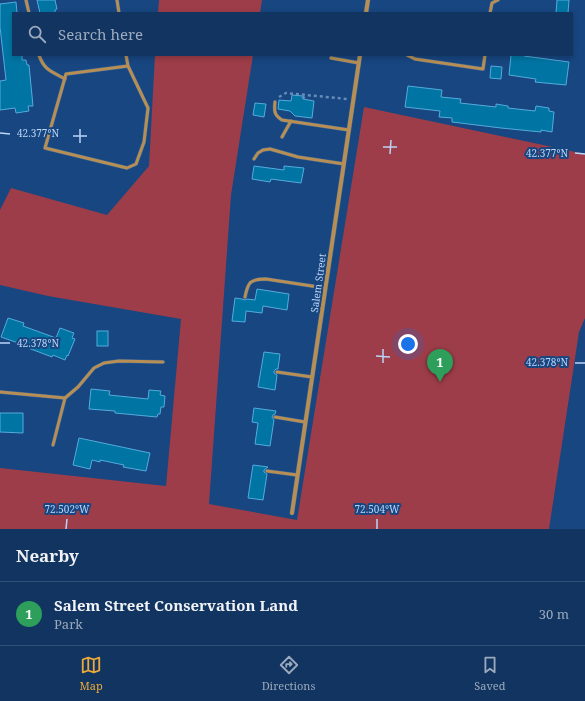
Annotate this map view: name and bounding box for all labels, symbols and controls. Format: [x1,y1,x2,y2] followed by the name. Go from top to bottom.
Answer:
[12,12,573,56] search box
[26,23,48,45] icon: search
[58,24,143,44] text: Search here
[17,126,59,140] text: 42.377°N
[526,146,568,160] text: 42.377°N
[307,252,329,313] street label: Salem Street
[398,334,418,354] your location
[17,336,59,350] text: 42.378°N
[427,349,453,382] pin: 1
[526,355,568,369] text: 42.378°N
[45,502,90,516] text: 72.502°W
[355,502,400,516] text: 72.504°W
[16,544,79,567] text: Nearby
[54,595,298,615] text: Salem Street Conservation Land
[25,605,33,623] text: 1
[539,605,569,623] text: 30 m
[54,615,83,633] text: Park
[79,654,103,693] tab: Map
[262,654,315,693] tab: Directions
[474,654,506,693] tab: Saved

